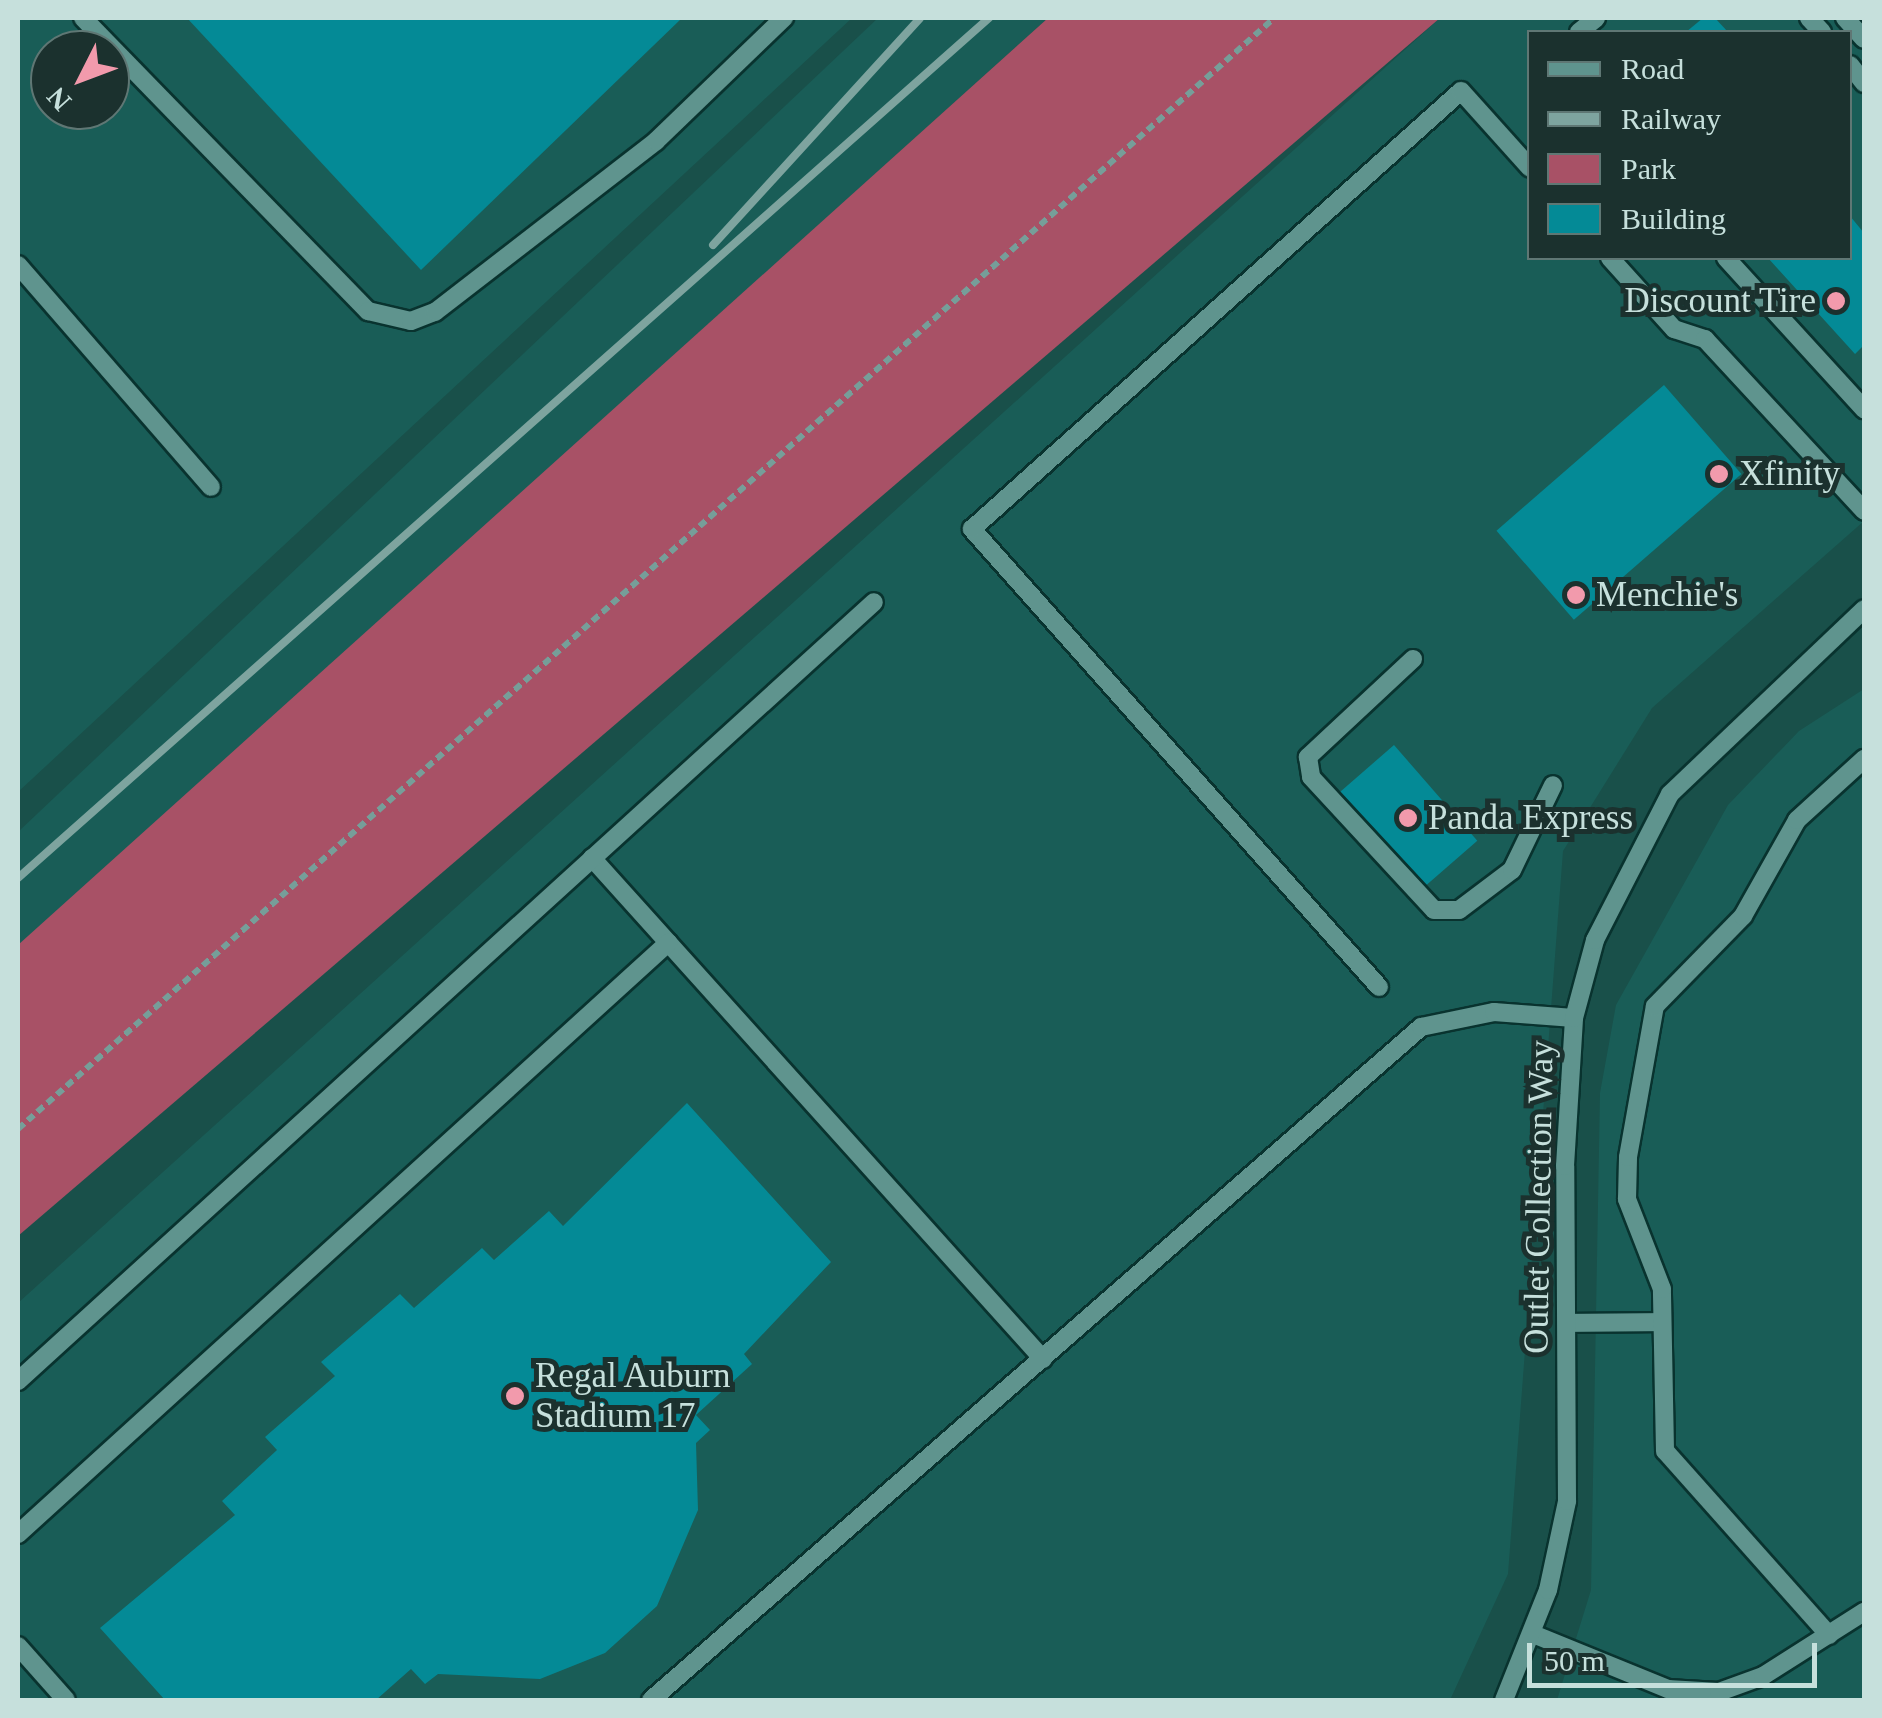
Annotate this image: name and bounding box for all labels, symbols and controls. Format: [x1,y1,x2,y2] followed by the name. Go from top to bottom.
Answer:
[30,30,130,130] north arrow
[1527,30,1852,260] legend
[1621,52,1684,85] text: Road
[41,81,77,117] text: N
[1621,102,1721,135] text: Railway
[1621,152,1676,185] text: Park
[1621,202,1726,235] text: Building
[1624,280,1816,322] place label: Discount Tire
[1825,290,1847,312] marker: Discount Tire
[1739,453,1840,495] place label: Xfinity
[1708,463,1730,485] marker: Xfinity
[1596,574,1738,616] place label: Menchie's
[1565,584,1587,606] marker: Menchie's
[1428,797,1633,839] place label: Panda Express
[1397,807,1419,829] marker: Panda Express
[1515,1040,1563,1354] street label: Outlet Collection Way
[535,1355,732,1437] place label: Regal Auburn Stadium 17
[504,1385,526,1407] marker: Regal Auburn Stadium 17
[1532,1623,1822,1685] scale bar
[1544,1644,1605,1677] text: 50 m

